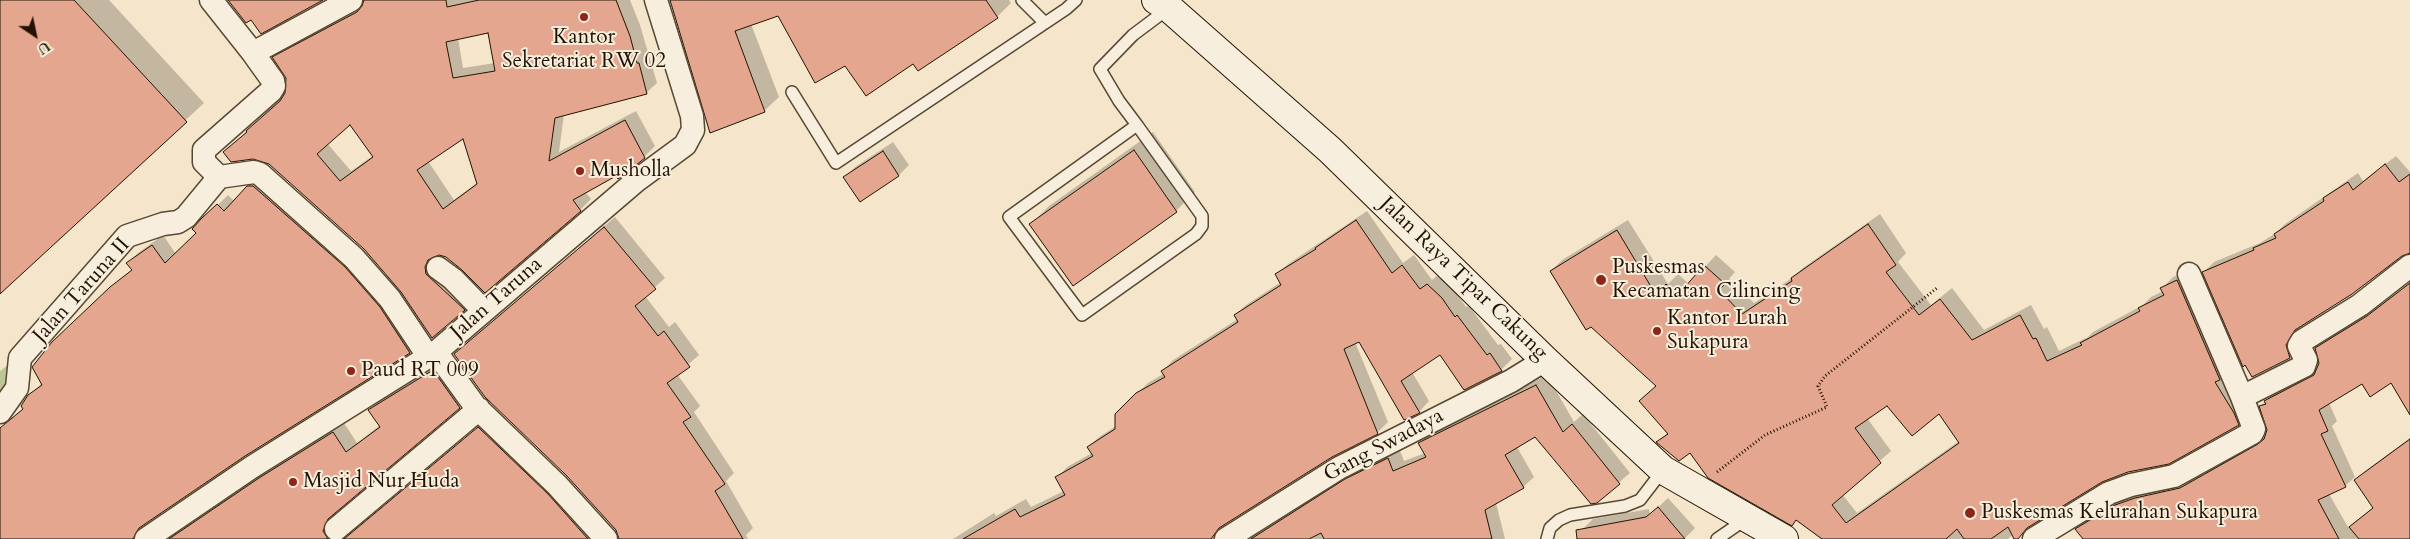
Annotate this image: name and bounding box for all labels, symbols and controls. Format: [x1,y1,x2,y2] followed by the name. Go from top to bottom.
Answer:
[10,10,60,60] north arrow
[578,11,590,23] marker: Kantor Sekretariat RW 02
[502,25,666,75] place label: Kantor Sekretariat RW 02
[34,37,54,59] text: U
[590,158,671,184] place label: Musholla
[574,165,586,177] marker: Musholla
[1374,192,1552,366] street label: Jalan Raya Tipar Cakung
[28,233,136,349] street label: Jalan Taruna II
[446,252,548,346] street label: Jalan Taruna
[1612,255,1800,305] place label: Puskesmas Kecamatan Cilincing
[1594,273,1608,287] marker: Puskesmas Kecamatan Cilincing
[1667,306,1787,356] place label: Kantor Lurah Sukapura
[1651,325,1663,337] marker: Kantor Lurah Sukapura
[361,358,479,384] place label: Paud RT 009
[345,365,357,377] marker: Paud RT 009
[1320,404,1448,488] street label: Gang Swadaya
[303,469,460,495] place label: Masjid Nur Huda
[287,476,299,488] marker: Masjid Nur Huda
[1981,500,2258,526] place label: Puskesmas Kelurahan Sukapura
[1963,506,1977,520] marker: Puskesmas Kelurahan Sukapura

